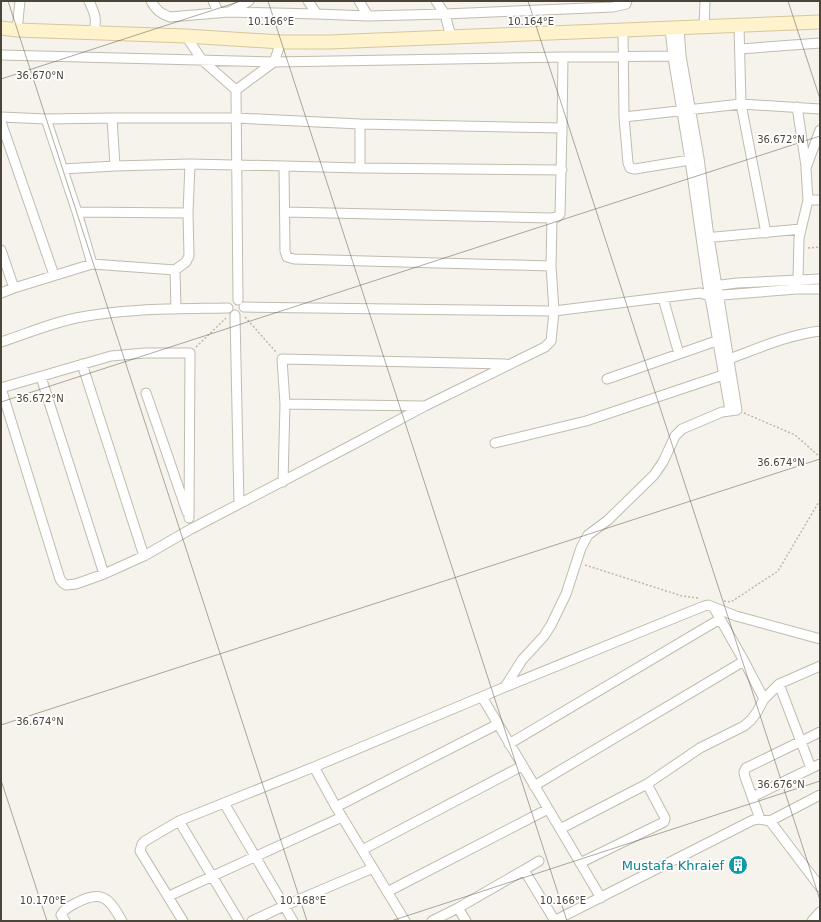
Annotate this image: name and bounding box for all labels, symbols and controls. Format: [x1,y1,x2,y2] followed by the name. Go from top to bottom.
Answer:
[248,16,294,27] text: 10.166°E
[508,16,554,27] text: 10.164°E
[16,70,64,81] text: 36.670°N
[757,134,805,145] text: 36.672°N
[16,393,64,404] text: 36.672°N
[757,457,805,468] text: 36.674°N
[16,716,64,727] text: 36.674°N
[757,779,805,790] text: 36.676°N
[727,854,749,876] building icon: Mustafa Khraief
[622,858,724,873] place label: Mustafa Khraief
[20,895,66,906] text: 10.170°E
[280,895,326,906] text: 10.168°E
[540,895,586,906] text: 10.166°E

